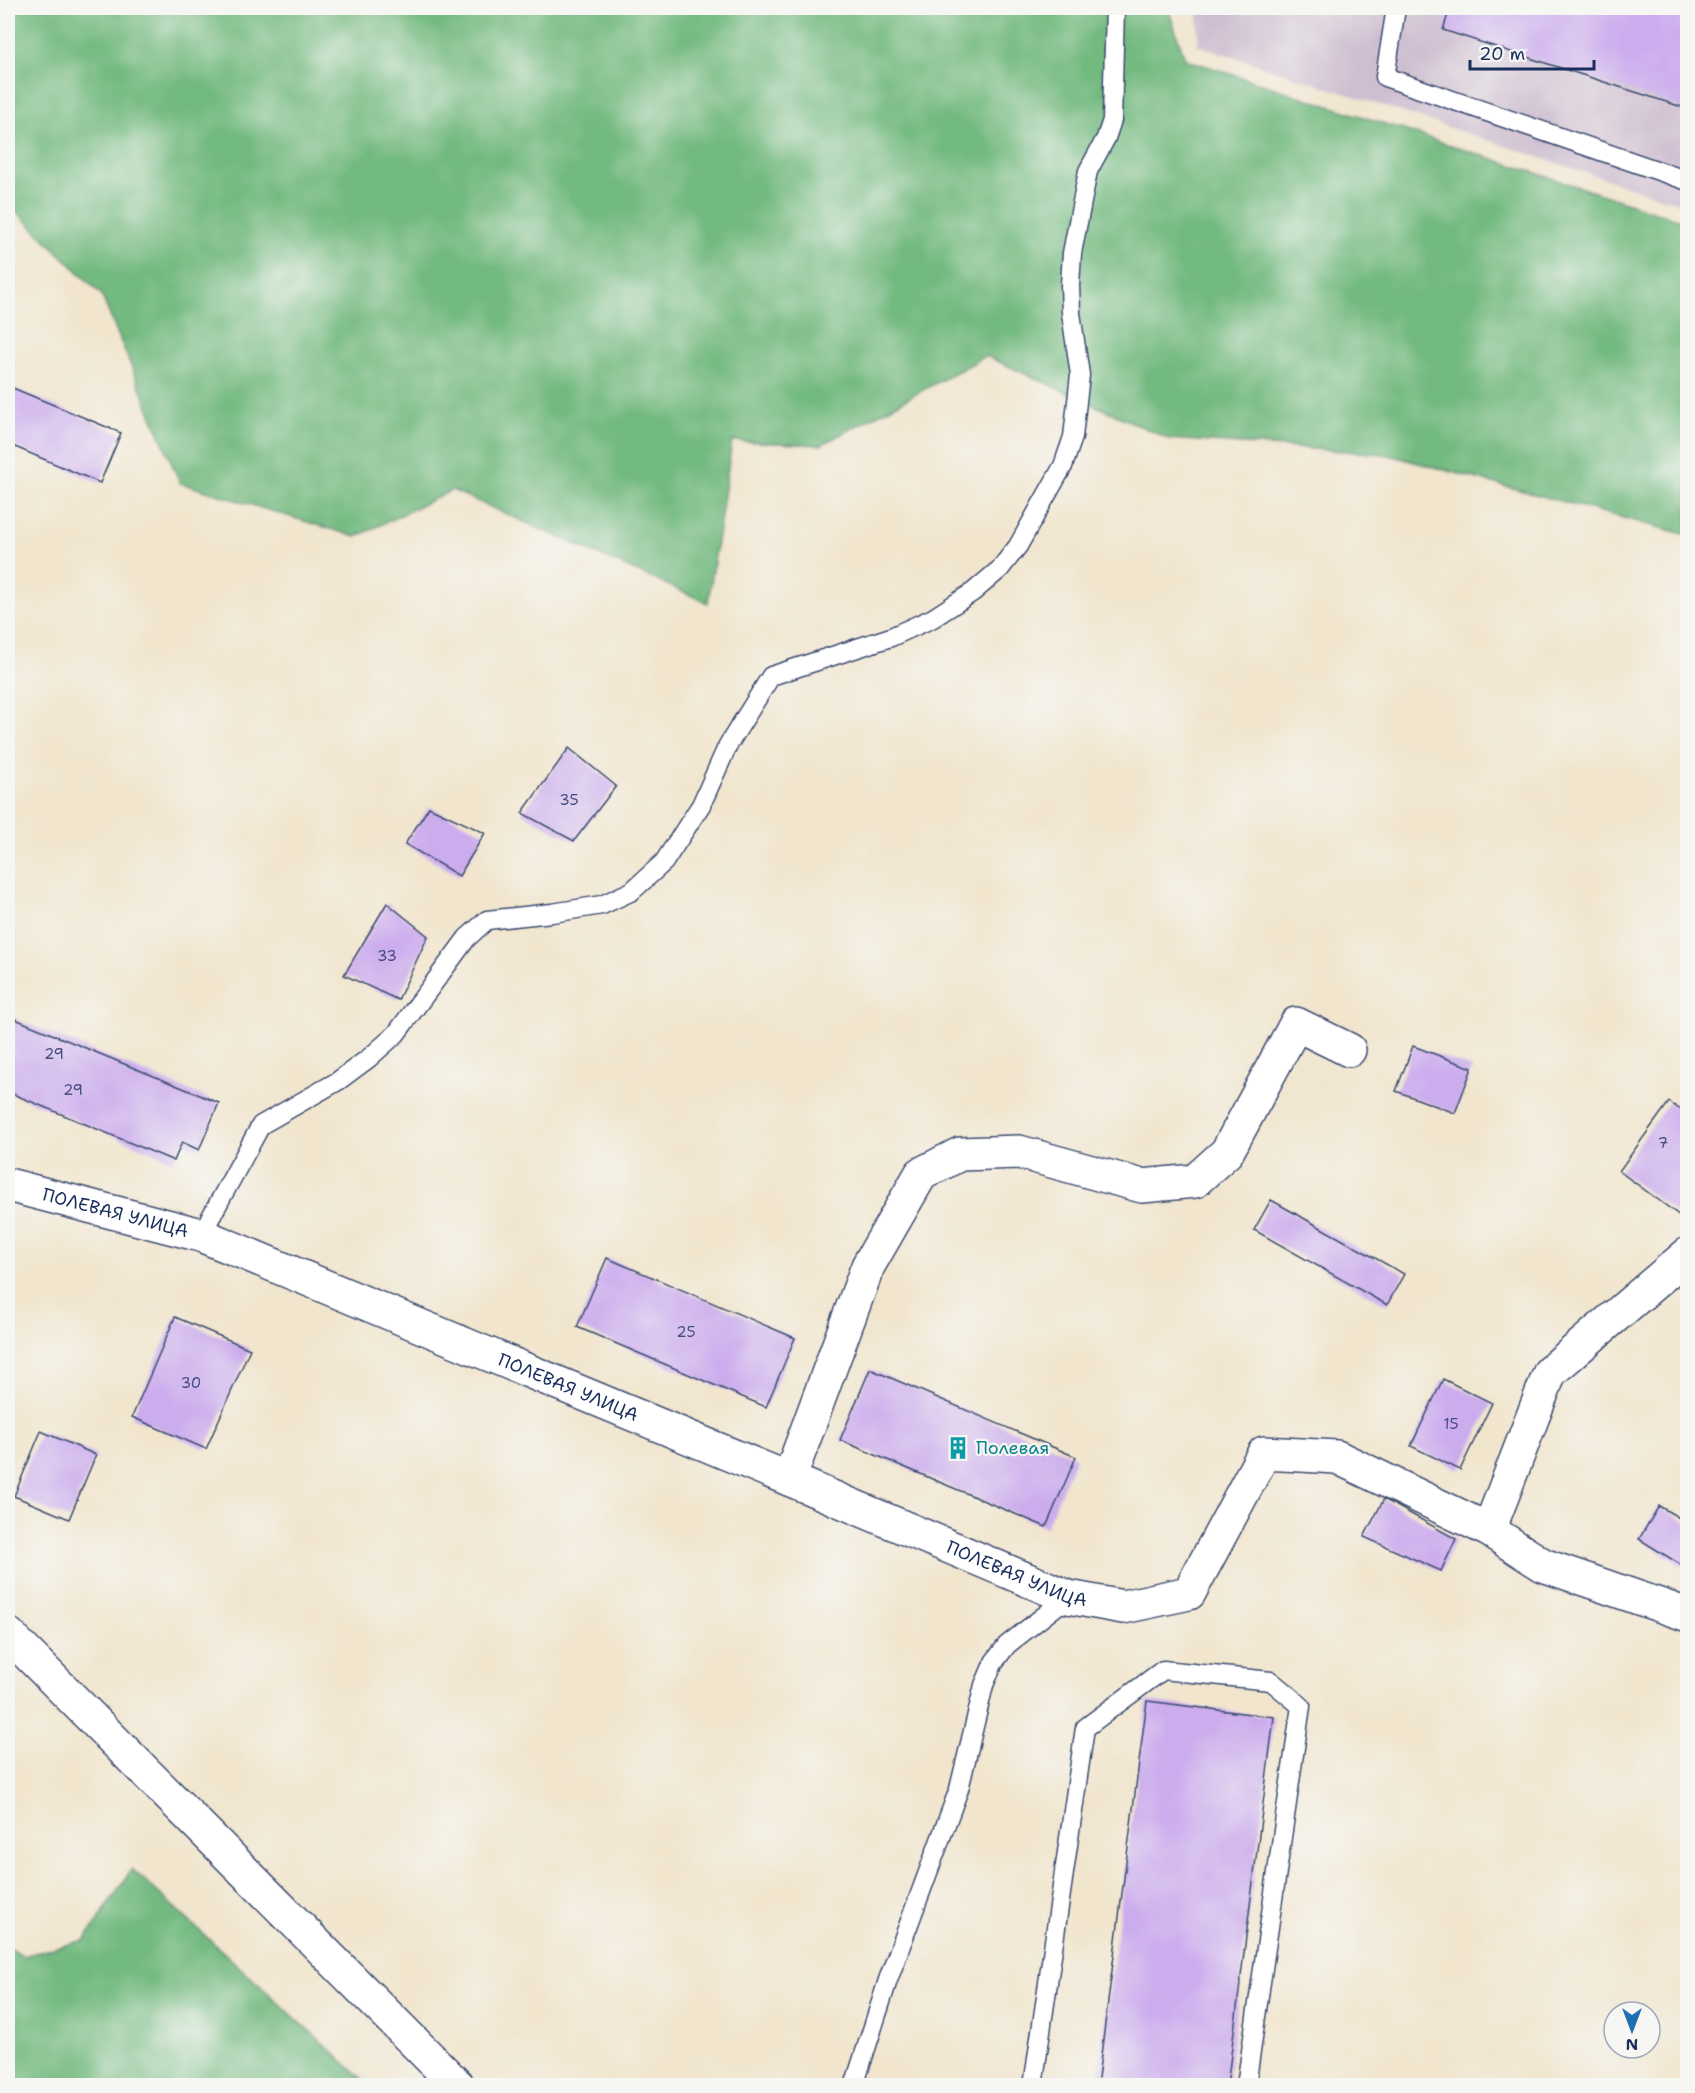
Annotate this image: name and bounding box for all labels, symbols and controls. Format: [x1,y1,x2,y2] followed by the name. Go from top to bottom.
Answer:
[1470,33,1594,71] scale bar
[1479,42,1525,66] text: 20 m
[559,790,579,810] house number: 35
[377,946,397,966] house number: 33
[44,1044,64,1064] house number: 29
[63,1080,83,1100] house number: 29
[1658,1133,1668,1153] house number: 7
[40,1182,191,1243] street label: ПОЛЕВАЯ УЛИЦА
[676,1322,696,1342] house number: 25
[495,1348,642,1427] street label: ПОЛЕВАЯ УЛИЦА
[181,1373,201,1393] house number: 30
[1443,1414,1459,1434] house number: 15
[945,1435,971,1461] building icon: Полевая
[976,1436,1049,1460] place label: Полевая
[943,1535,1089,1612] street label: ПОЛЕВАЯ УЛИЦА
[1602,2000,1662,2060] north arrow
[1626,2034,1638,2055] text: N

